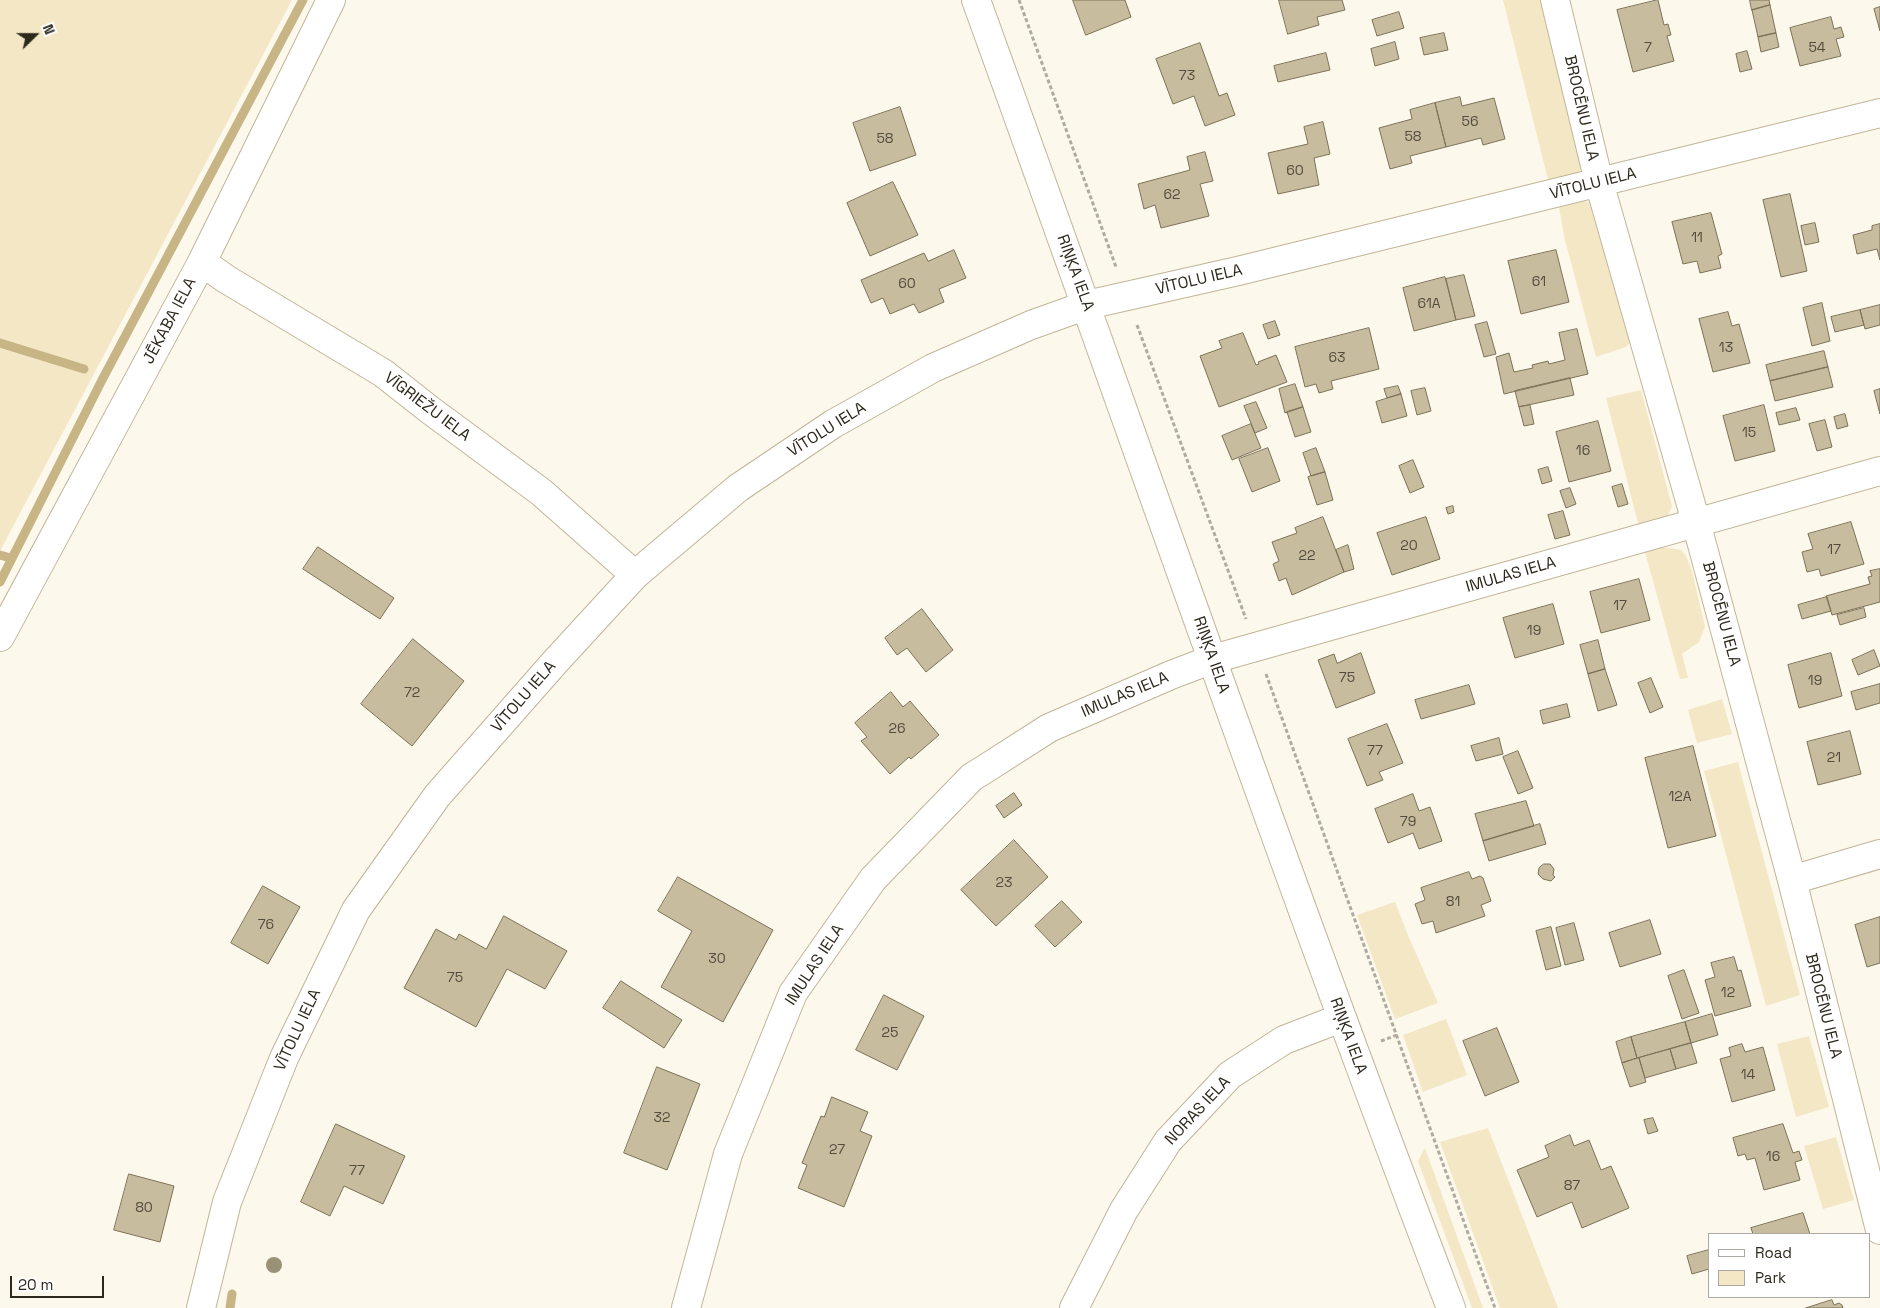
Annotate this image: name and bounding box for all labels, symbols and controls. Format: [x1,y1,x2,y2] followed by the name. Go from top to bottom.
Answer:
[10,10,60,60] north arrow
[39,22,59,37] text: N
[1644,40,1652,56] house number: 7
[1808,40,1826,56] house number: 54
[1560,53,1602,163] street label: BROCĒNU IELA
[1179,68,1195,84] house number: 73
[1462,114,1478,130] house number: 56
[1404,129,1422,145] house number: 58
[876,131,894,147] house number: 58
[1286,163,1304,179] house number: 60
[1548,164,1638,204] street label: VĪTOLU IELA
[1164,187,1180,203] house number: 62
[1691,230,1703,246] house number: 11
[1052,232,1098,314] street label: RIŅĶA IELA
[1154,261,1244,299] street label: VĪTOLU IELA
[1532,274,1546,290] house number: 61
[139,275,201,367] street label: JĒKABA IELA
[898,276,916,292] house number: 60
[1417,296,1441,312] house number: 61A
[1719,340,1733,356] house number: 13
[1328,350,1346,366] house number: 63
[380,368,474,446] street label: VĪGRIEŽU IELA
[784,398,870,462] street label: VĪTOLU IELA
[1742,425,1756,441] house number: 15
[1576,443,1590,459] house number: 16
[1400,538,1418,554] house number: 20
[1827,542,1841,558] house number: 17
[1299,548,1315,564] house number: 22
[1464,553,1558,597] street label: IMULAS IELA
[1698,559,1744,669] street label: BROCĒNU IELA
[1613,598,1627,614] house number: 17
[1189,614,1233,696] street label: RIŅĶA IELA
[1527,623,1541,639] house number: 19
[488,657,560,737] street label: VĪTOLU IELA
[1079,668,1171,722] street label: IMULAS IELA
[1339,670,1355,686] house number: 75
[1808,673,1822,689] house number: 19
[404,685,420,701] house number: 72
[888,721,906,737] house number: 26
[1367,743,1383,759] house number: 77
[1827,750,1841,766] house number: 21
[1668,789,1692,805] house number: 12A
[1400,814,1416,830] house number: 79
[996,875,1012,891] house number: 23
[1446,894,1460,910] house number: 81
[258,917,274,933] house number: 76
[782,921,848,1009] street label: IMULAS IELA
[708,951,726,967] house number: 30
[1801,951,1845,1061] street label: BROCĒNU IELA
[447,970,463,986] house number: 75
[1721,985,1735,1001] house number: 12
[271,986,325,1074] street label: VĪTOLU IELA
[1325,995,1371,1077] street label: RIŅĶA IELA
[882,1025,898,1041] house number: 25
[1741,1067,1755,1083] house number: 14
[1161,1073,1235,1149] street label: NORAS IELA
[654,1110,670,1126] house number: 32
[829,1142,845,1158] house number: 27
[1766,1149,1780,1165] house number: 16
[349,1163,365,1179] house number: 77
[1564,1178,1580,1194] house number: 87
[135,1200,153,1216] house number: 80
[1708,1233,1870,1298] legend
[1755,1243,1792,1262] text: Road
[12,1266,106,1298] scale bar
[1755,1268,1786,1287] text: Park
[18,1275,53,1294] text: 20 m

